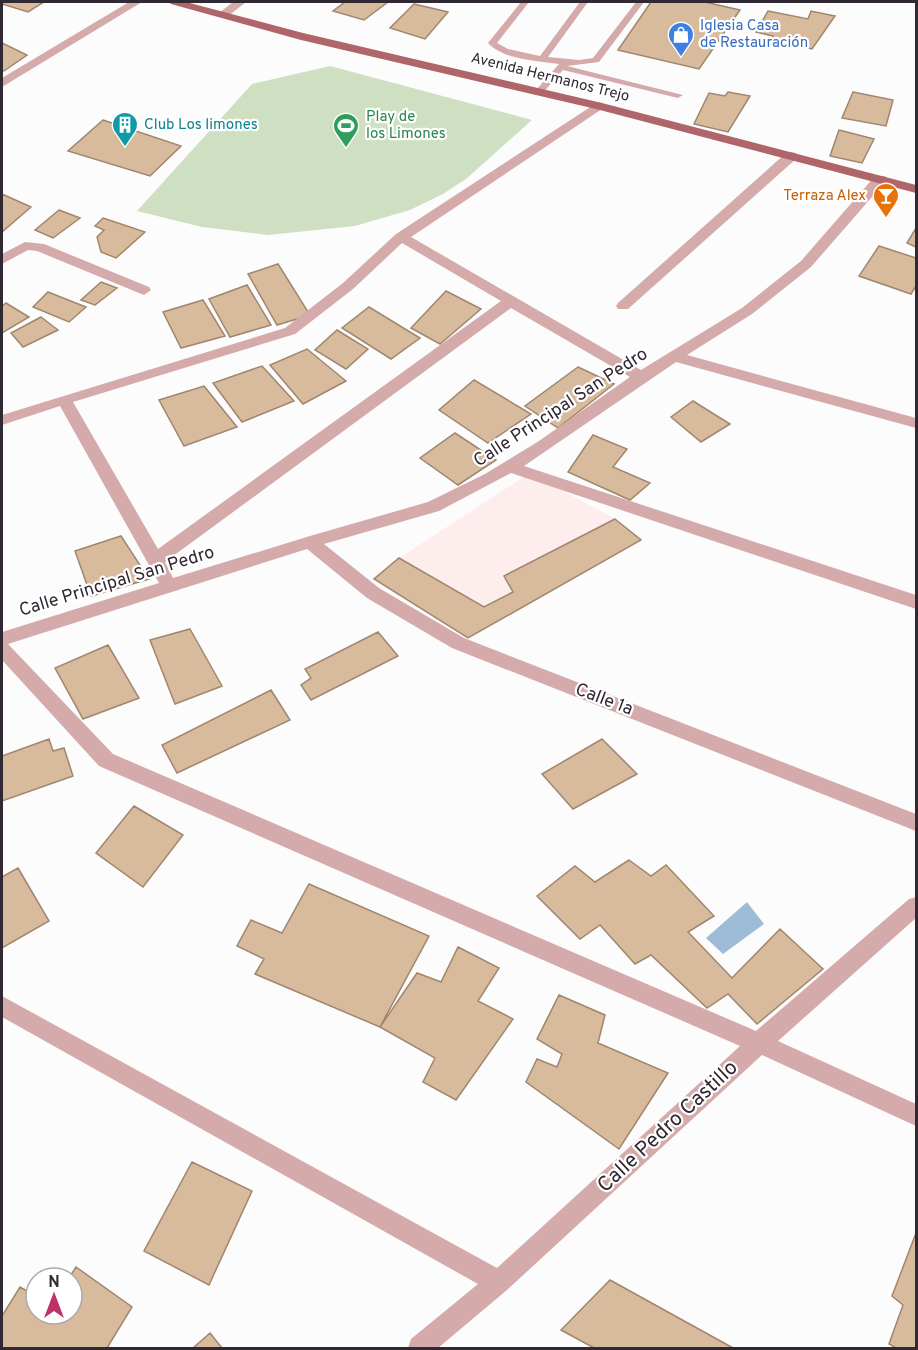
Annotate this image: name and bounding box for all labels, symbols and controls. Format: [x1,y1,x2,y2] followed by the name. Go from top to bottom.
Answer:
[700,17,808,53] place label: Iglesia Casa de Restauración
[666,20,696,58] shop icon: Iglesia Casa de Restauración
[469,49,631,107] street label: Avenida Hermanos Trejo
[366,108,446,144] place label: Play de los Limones
[110,110,140,148] building icon: Club Los limones
[331,111,361,149] sports icon: Play de los Limones
[144,116,258,135] place label: Club Los limones
[871,181,901,219] bar icon: Terraza Alex
[783,187,866,206] place label: Terraza Alex
[470,343,652,473] street label: Calle Principal San Pedro
[17,541,217,623] street label: Calle Principal San Pedro
[572,678,636,722] street label: Calle 1a
[592,1055,744,1199] street label: Calle Pedro Castillo
[24,1266,84,1326] north arrow
[48,1273,60,1293] text: N

